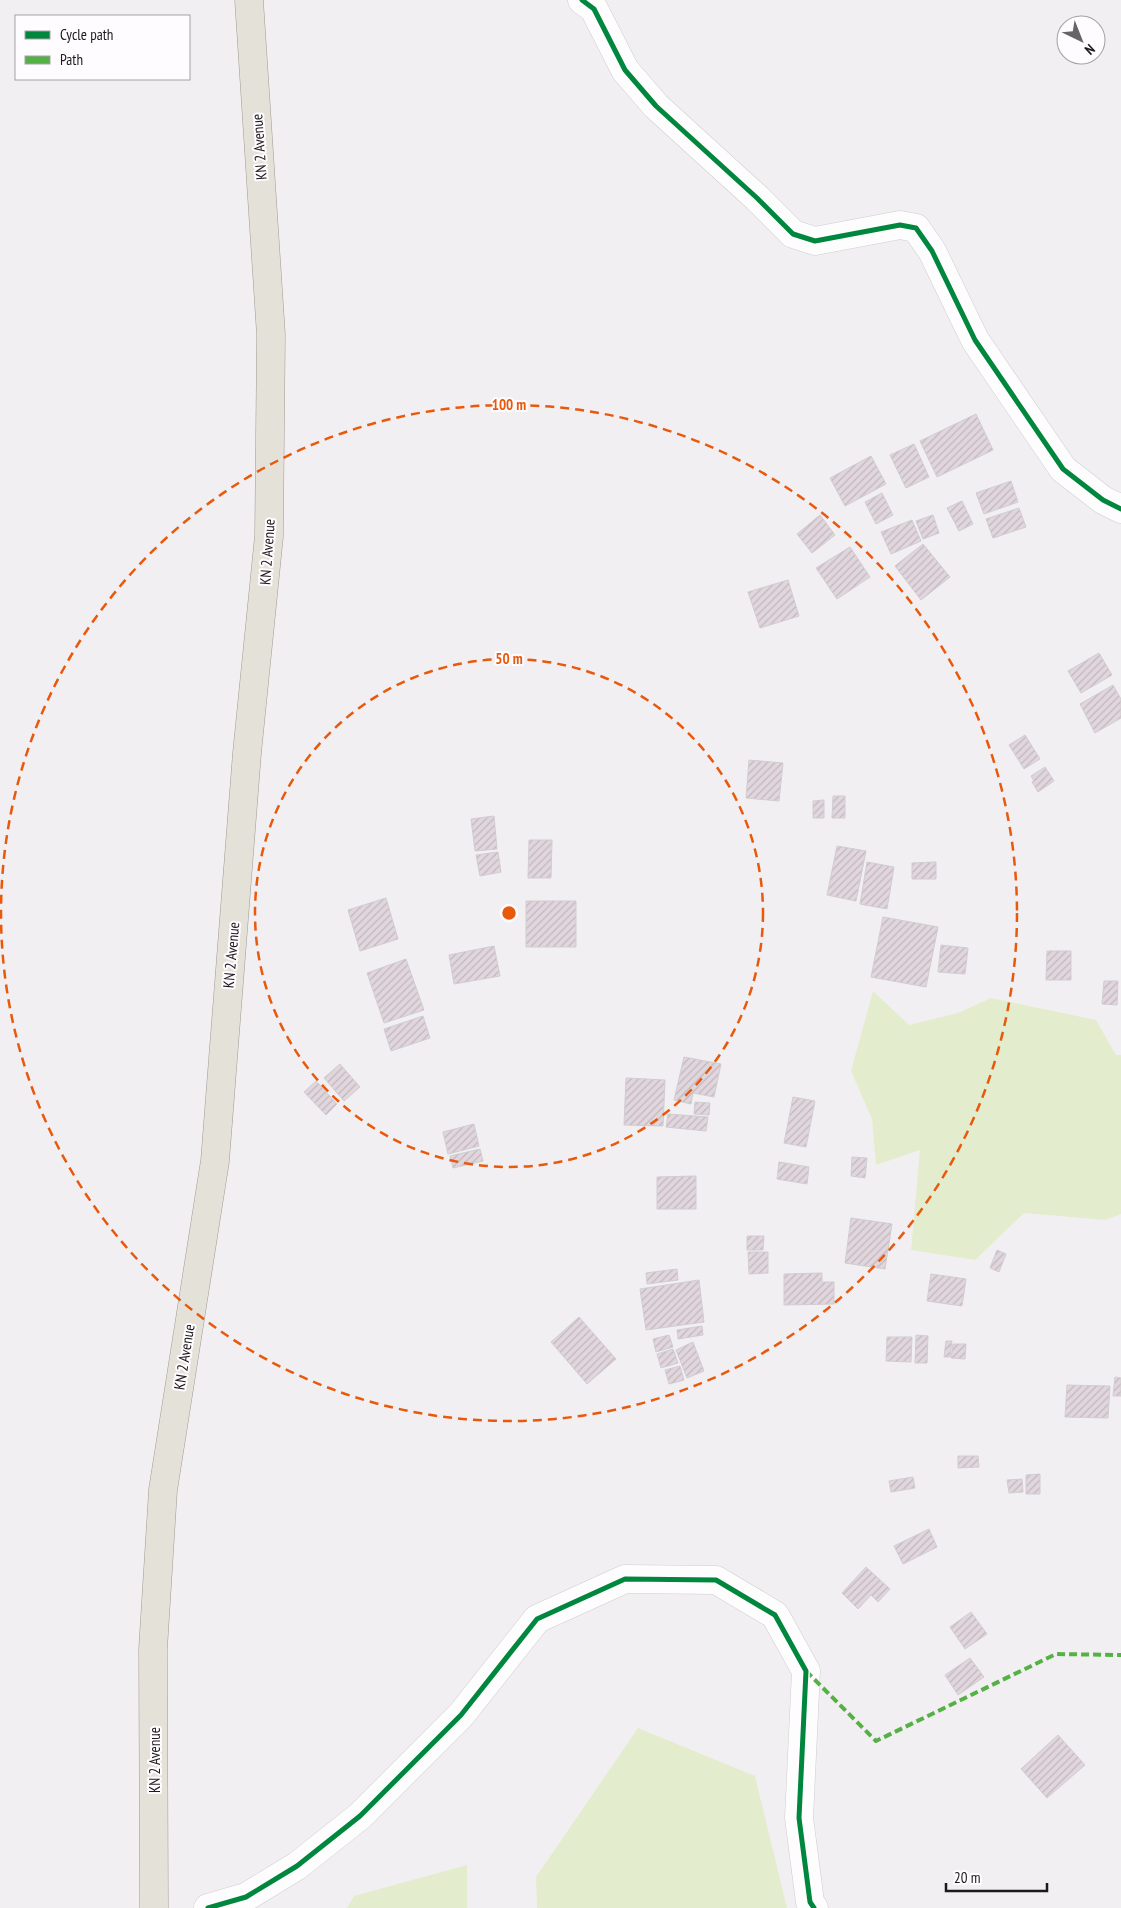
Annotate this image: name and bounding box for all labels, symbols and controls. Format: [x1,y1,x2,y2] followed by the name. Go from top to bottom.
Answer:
[15,15,190,80] legend
[1056,15,1106,65] north arrow
[60,25,113,44] text: Cycle path
[1081,40,1099,59] text: N
[60,50,83,69] text: Path
[247,113,271,181] street label: KN 2 Avenue
[492,395,526,414] text: 100 m
[255,518,279,586] street label: KN 2 Avenue
[495,649,523,668] text: 50 m
[500,904,518,922] centre of rings
[219,921,243,989] street label: KN 2 Avenue
[169,1323,199,1391] street label: KN 2 Avenue
[145,1727,164,1793] street label: KN 2 Avenue
[946,1860,1047,1892] scale bar
[954,1868,980,1887] text: 20 m

